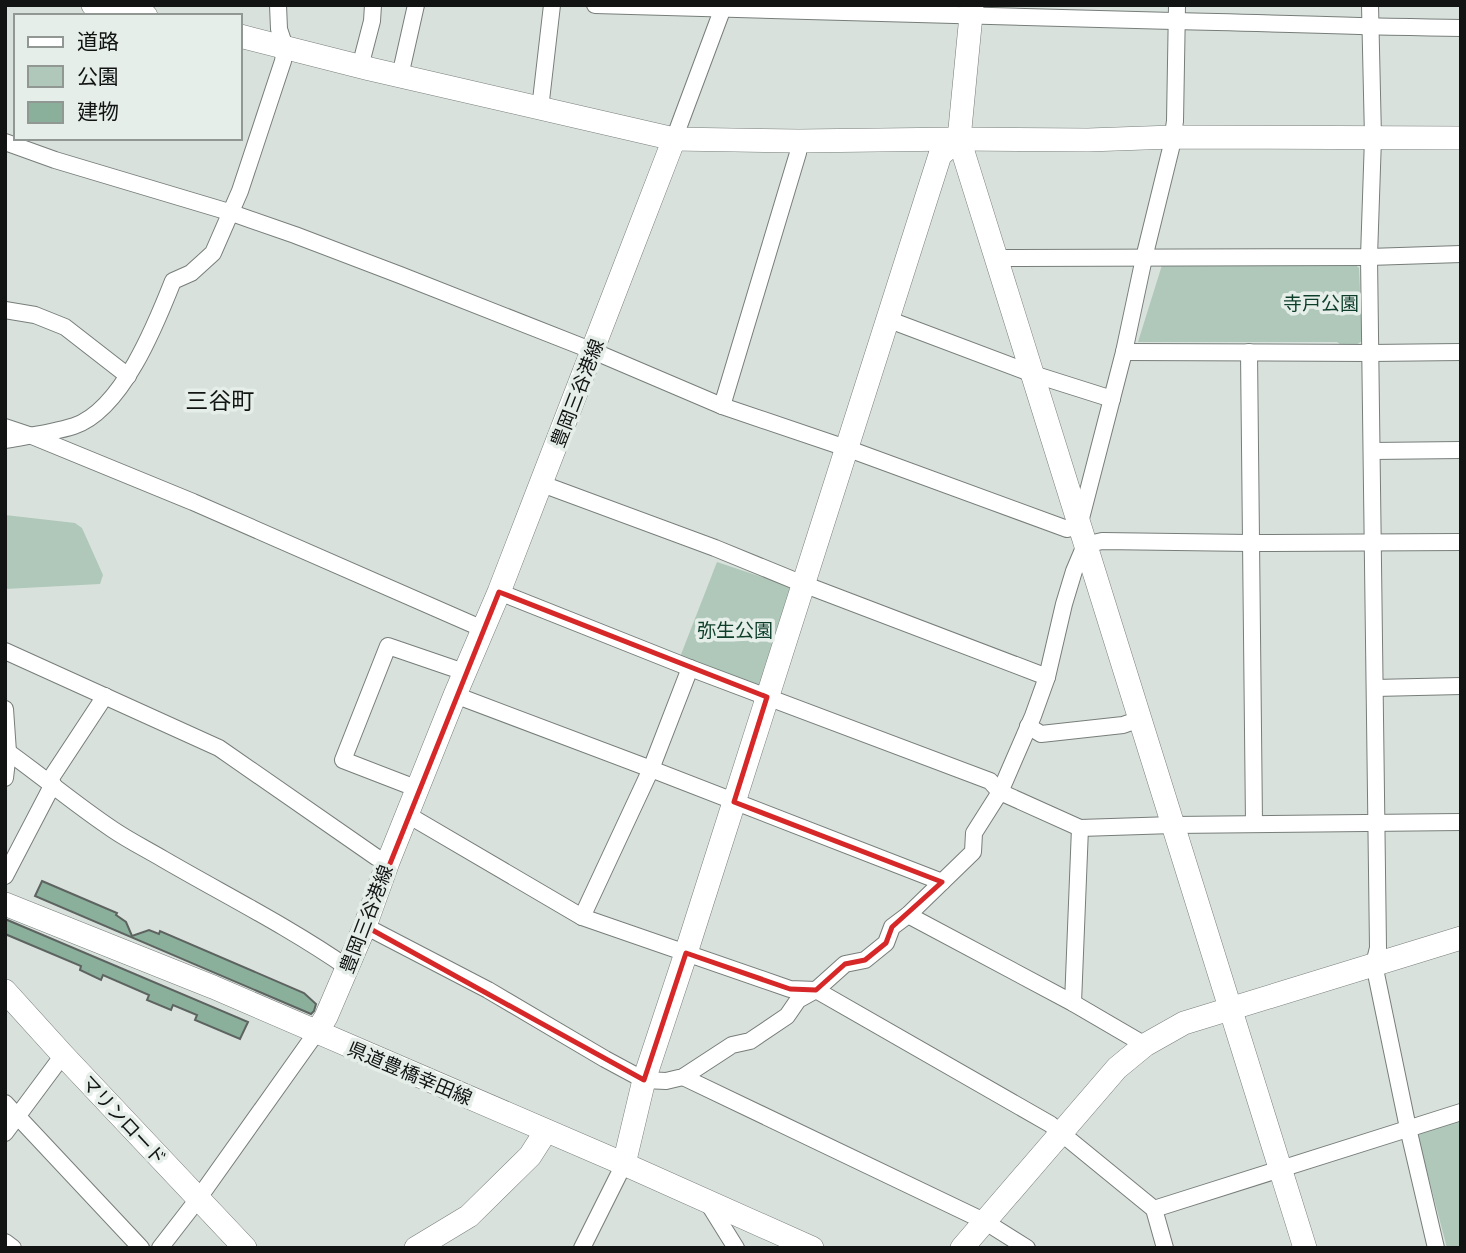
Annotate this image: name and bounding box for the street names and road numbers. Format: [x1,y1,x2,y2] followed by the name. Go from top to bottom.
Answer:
[547,336,608,450] street label: 豊岡三谷港線
[336,862,397,976] street label: 豊岡三谷港線
[344,1038,475,1109] street label: 県道豊橋幸田線
[77,1071,170,1169] street label: マリンロード

